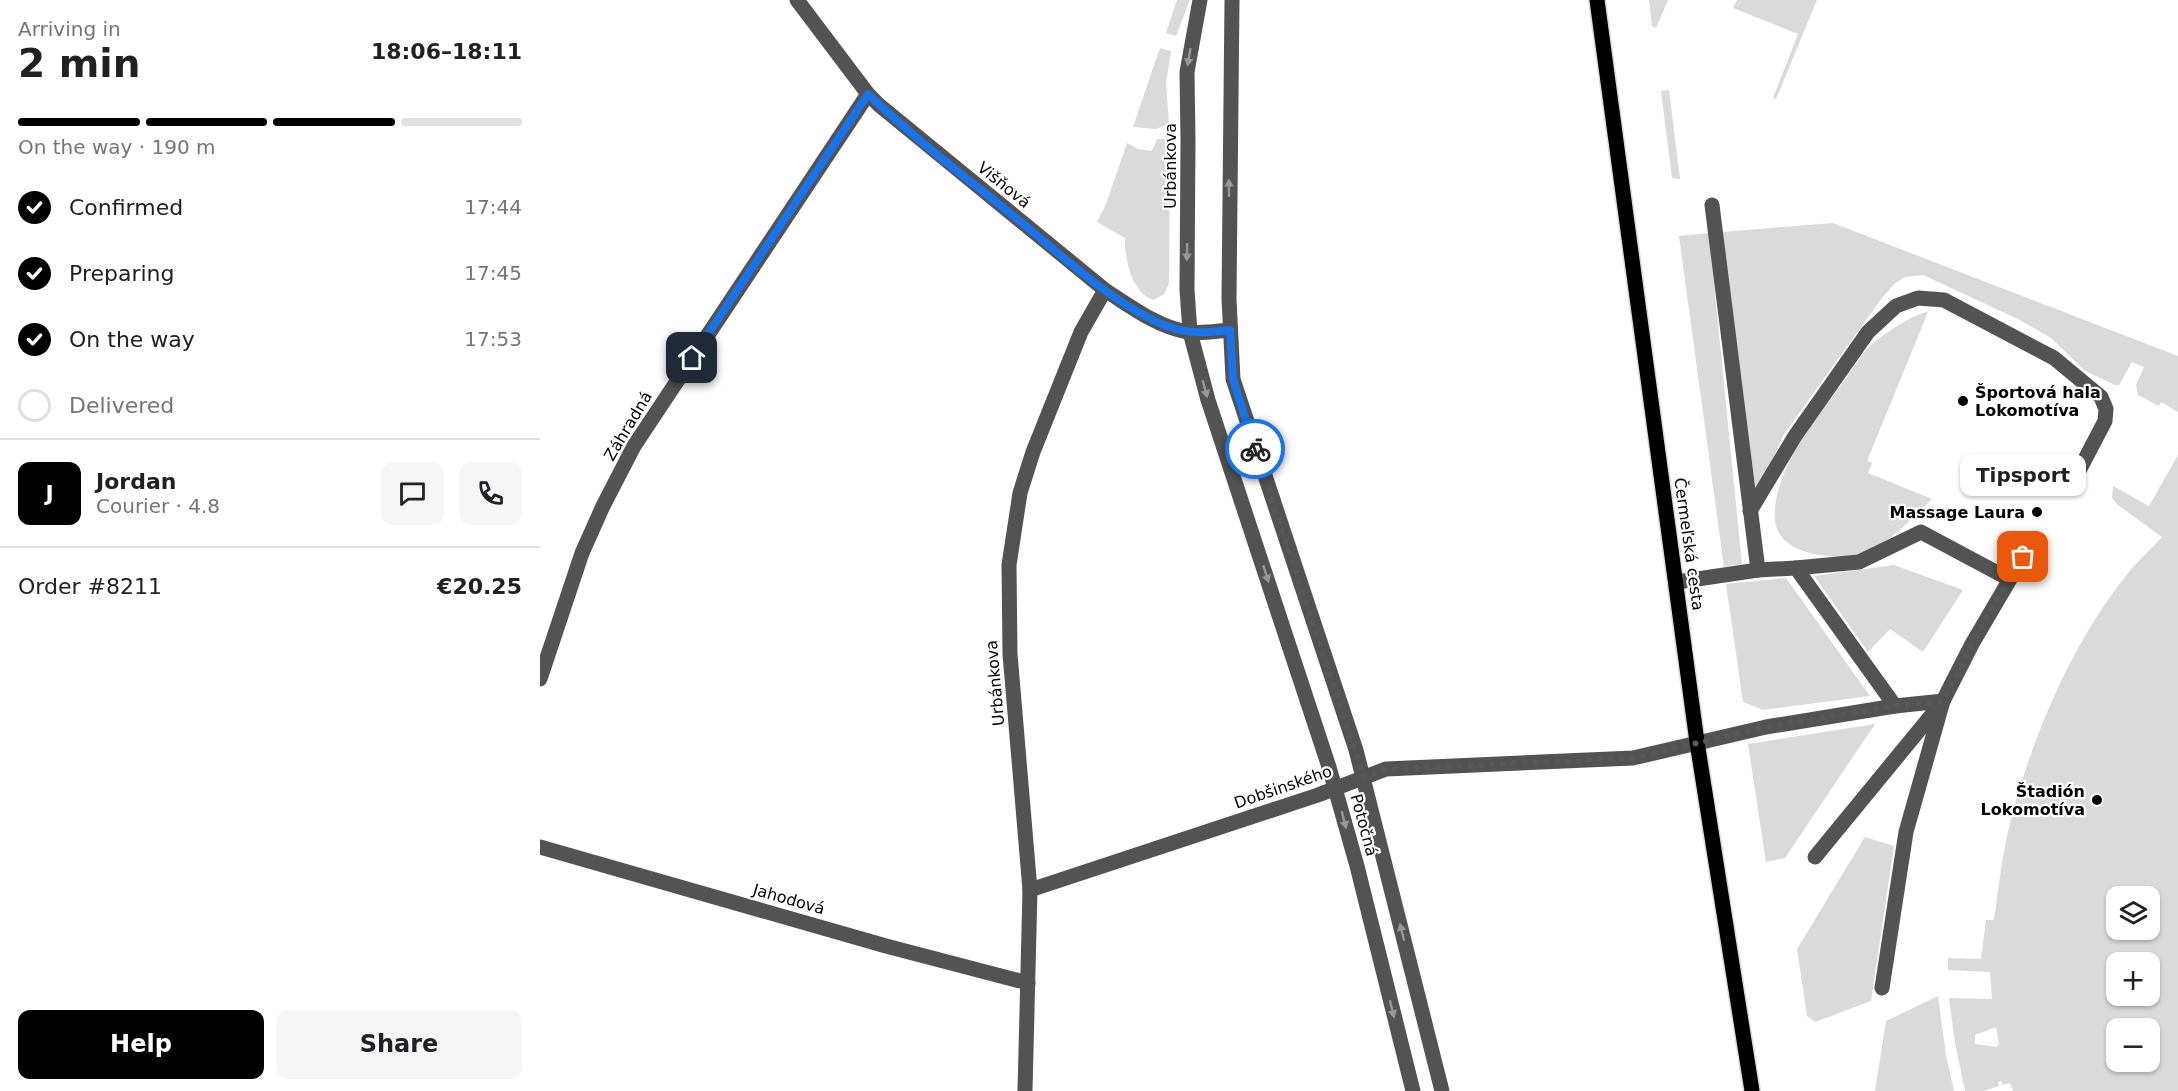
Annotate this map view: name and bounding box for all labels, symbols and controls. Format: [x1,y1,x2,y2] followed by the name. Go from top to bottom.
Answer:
[18,17,121,41] text: Arriving in
[371,39,522,64] text: 18:06–18:11
[18,41,140,86] text: 2 min
[1184,48,1193,67] one-way arrow
[1161,123,1180,209] street label: Urbánkova
[18,135,216,159] text: On the way · 190 m
[974,158,1034,212] street label: Višňová
[1224,179,1234,198] one-way arrow
[18,191,51,224] icon: check
[69,195,183,220] text: Confirmed
[464,195,522,219] text: 17:44
[1183,243,1192,262] one-way arrow
[18,257,51,290] icon: check
[69,261,175,286] text: Preparing
[464,261,522,285] text: 17:45
[18,323,51,356] icon: check
[69,327,195,352] text: On the way
[464,327,522,351] text: 17:53
[666,332,717,383] pin
[675,341,708,374] icon: home
[1201,380,1210,398] one-way arrow
[1975,383,2101,420] place label: Športová hala Lokomotíva
[600,388,656,464] street label: Záhradná
[69,393,174,418] text: Delivered
[1956,394,1970,408] marker: Športová hala Lokomotíva
[1225,419,1285,479] courier
[1239,433,1272,466] icon: bike
[1960,455,2086,497] callout: Tipsport
[381,462,444,525] button: chat
[459,462,522,525] button: phone
[1976,463,2070,487] text: Tipsport
[96,469,176,494] text: Jordan
[1670,476,1708,612] street label: Čermeľská cesta
[45,481,54,506] text: J
[96,494,220,518] text: Courier · 4.8
[1889,503,2025,522] place label: Massage Laura
[2030,505,2044,519] marker: Massage Laura
[1997,531,2048,582] pin
[2006,540,2039,573] icon: bag
[1262,565,1271,583] one-way arrow
[18,574,162,599] text: Order #8211
[437,574,522,599] text: €20.25
[982,639,1008,727] street label: Urbánkova
[1232,761,1334,813] street label: Dobšinského
[1981,782,2085,819] place label: Štadión Lokomotíva
[1347,792,1381,858] street label: Potočná
[2090,793,2104,807] marker: Štadión Lokomotíva
[1340,811,1349,829] one-way arrow
[750,879,827,918] street label: Jahodová
[2106,886,2160,1072] map controls
[2106,886,2160,940] button: layers
[1397,923,1407,942] one-way arrow
[2106,952,2160,1006] button: +
[1388,999,1398,1018] one-way arrow
[18,1010,264,1079] button: Help
[276,1010,522,1079] button: Share
[2106,1018,2160,1072] button: −

